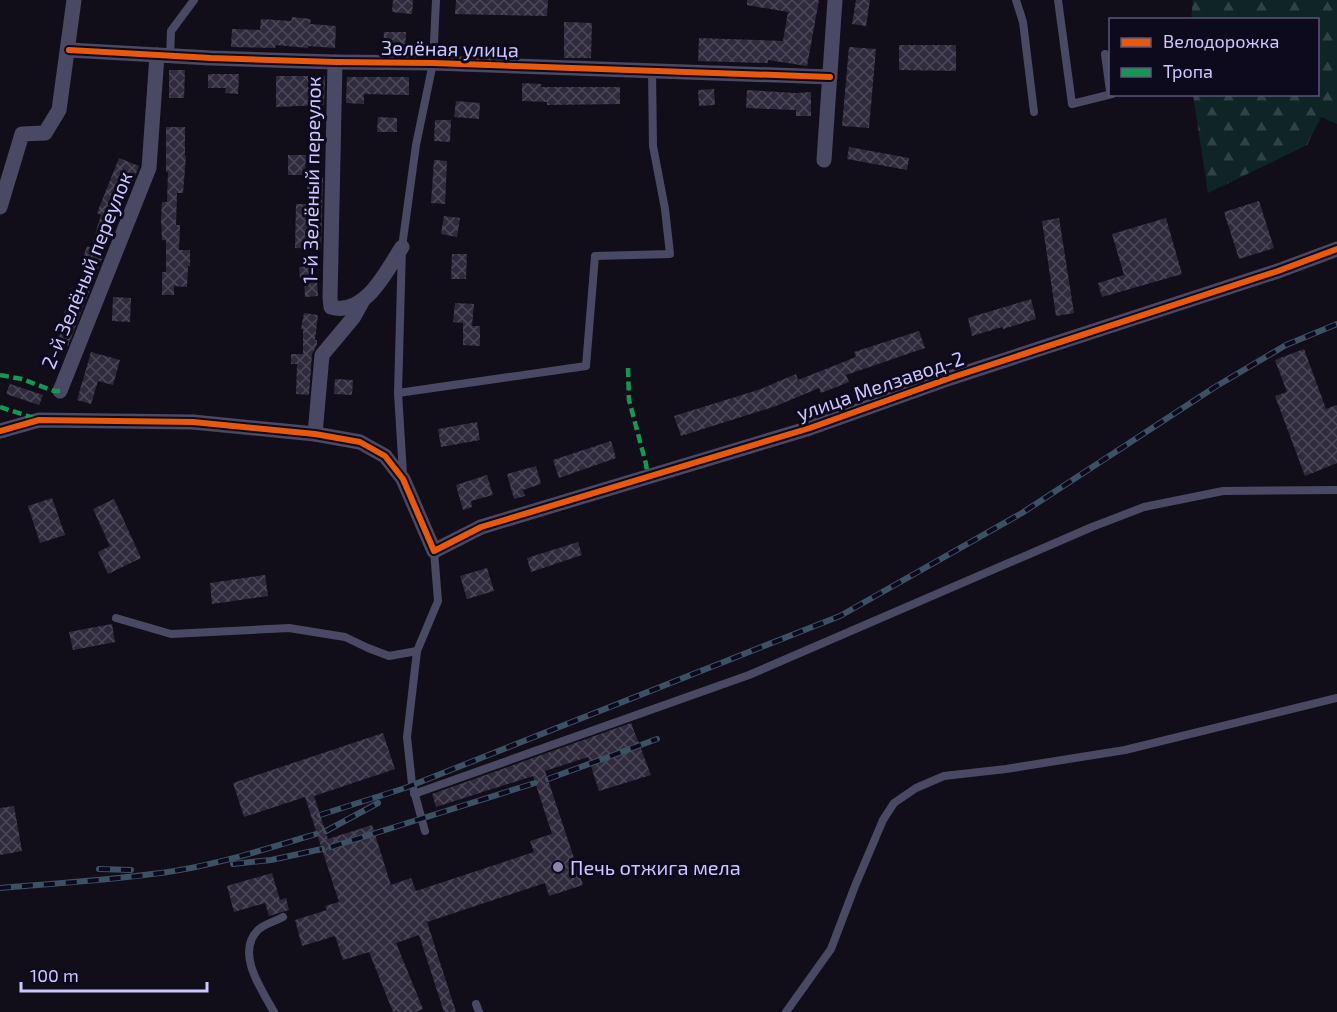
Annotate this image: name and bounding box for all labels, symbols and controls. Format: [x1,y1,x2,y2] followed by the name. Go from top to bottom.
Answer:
[1109,18,1319,96] legend
[1163,30,1279,52] text: Велодорожка
[381,35,519,62] street label: Зелёная улица
[1163,60,1213,82] text: Тропа
[297,76,326,284] street label: 1-й Зелёный переулок
[35,168,138,372] street label: 2-й Зелёный переулок
[793,345,967,426] street label: улица Мелзавод-2
[570,855,741,879] place label: Печь отжига мела
[551,860,565,874] marker: Печь отжига мела
[21,955,207,993] scale bar
[30,964,79,986] text: 100 m

